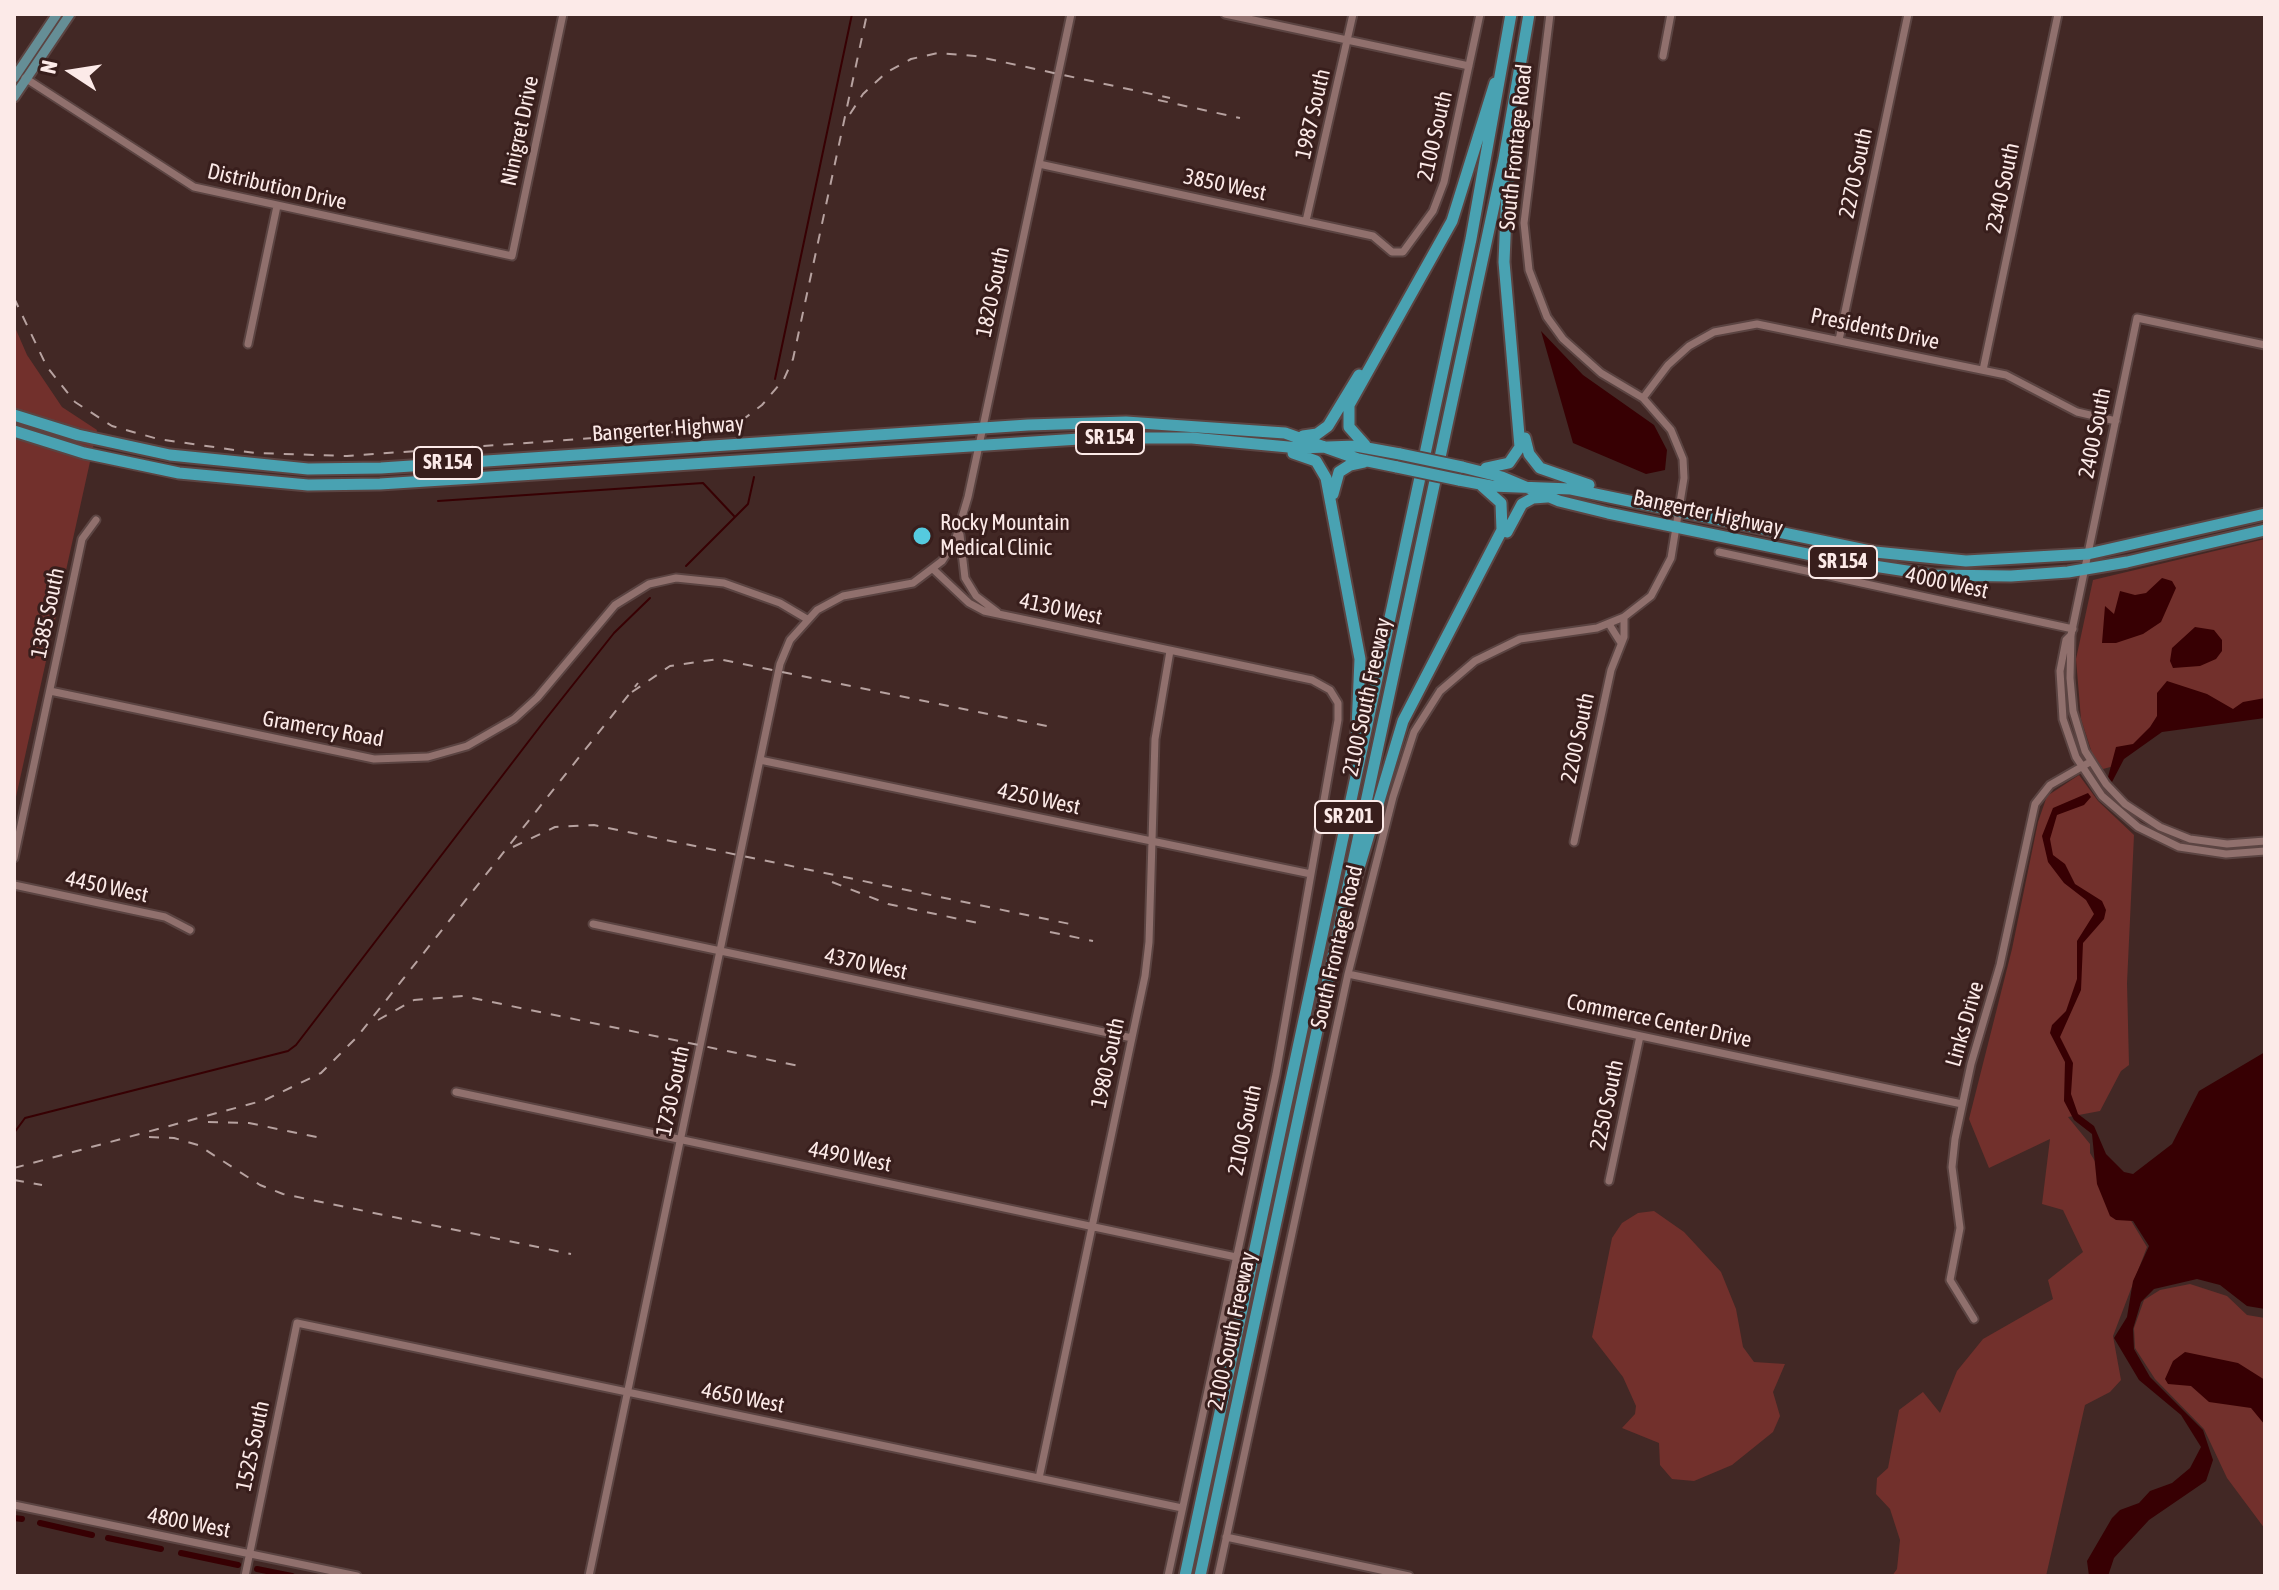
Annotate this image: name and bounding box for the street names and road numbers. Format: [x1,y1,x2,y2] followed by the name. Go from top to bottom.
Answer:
[1494,63,1538,231] street label: South Frontage Road
[1290,66,1336,162] street label: 1987 South
[495,74,545,188] street label: Ninigret Drive
[1412,88,1458,184] street label: 2100 South
[1834,125,1878,221] street label: 2270 South
[1981,140,2025,236] street label: 2340 South
[205,158,349,216] street label: Distribution Drive
[1181,163,1269,207] street label: 3850 West
[971,244,1015,340] street label: 1820 South
[1808,302,1942,356] street label: Presidents Drive
[2073,386,2117,480] street label: 2400 South
[591,411,745,447] street label: Bangerter Highway
[1076,422,1144,454] road number: SR 154
[414,447,482,479] road number: SR 154
[1631,484,1785,542] street label: Bangerter Highway
[1809,546,1877,578] road number: SR 154
[1903,561,1991,605] street label: 4000 West
[26,565,70,661] street label: 1385 South
[1017,587,1105,631] street label: 4130 West
[1337,615,1397,779] street label: 2100 South Freeway
[1556,690,1600,786] street label: 2200 South
[260,705,386,753] street label: Gramercy Road
[995,777,1083,821] street label: 4250 West
[1315,801,1383,833] road number: SR 201
[1305,863,1369,1031] street label: South Frontage Road
[63,865,151,909] street label: 4450 West
[822,942,910,986] street label: 4370 West
[1940,978,1990,1070] street label: Links Drive
[1564,989,1754,1053] street label: Commerce Center Drive
[1086,1015,1130,1111] street label: 1980 South
[651,1043,695,1139] street label: 1730 South
[1585,1057,1629,1153] street label: 2250 South
[1223,1082,1267,1178] street label: 2100 South
[806,1136,894,1178] street label: 4490 West
[1202,1249,1262,1413] street label: 2100 South Freeway
[699,1377,787,1419] street label: 4650 West
[231,1398,275,1494] street label: 1525 South
[145,1502,233,1544] street label: 4800 West

